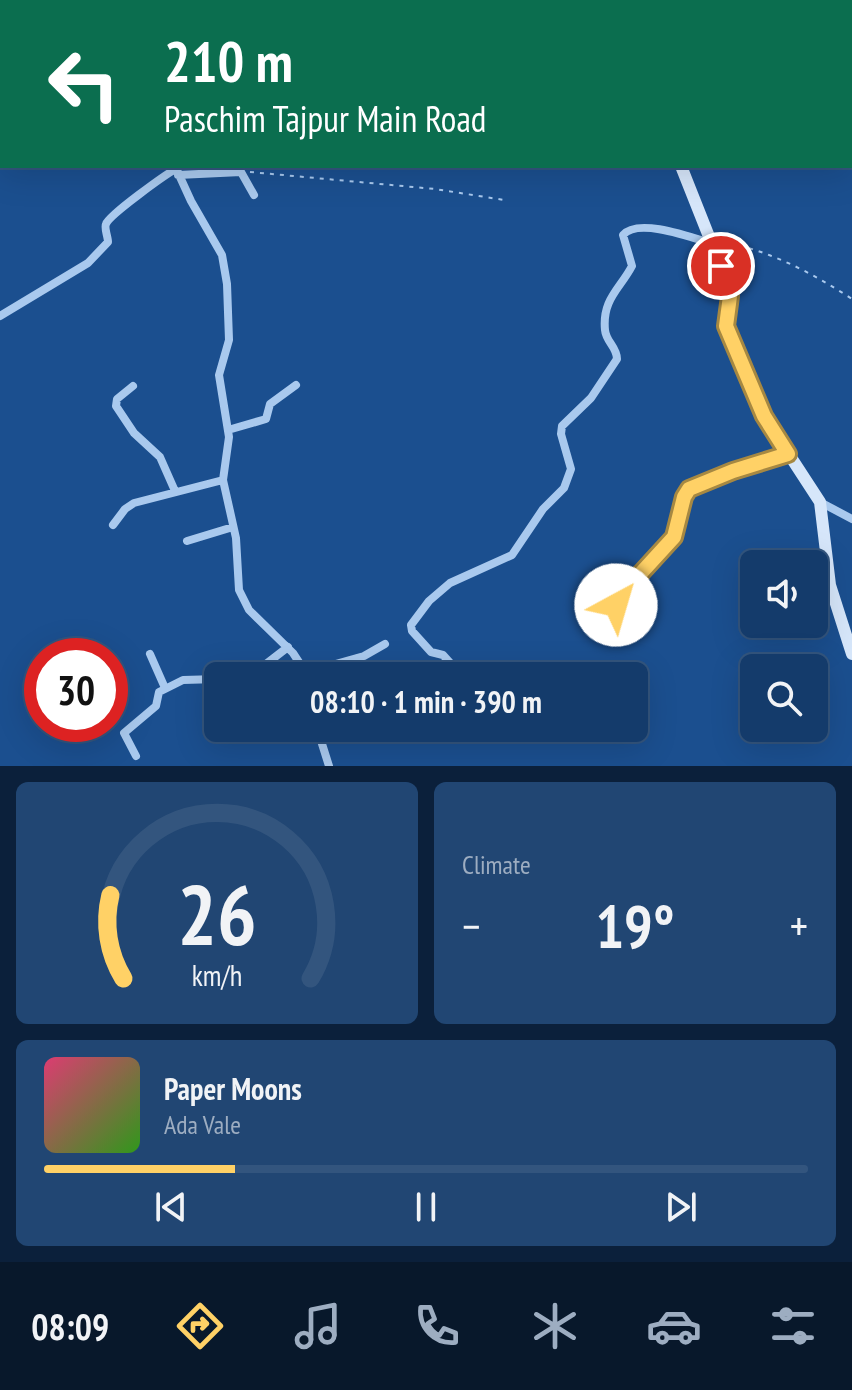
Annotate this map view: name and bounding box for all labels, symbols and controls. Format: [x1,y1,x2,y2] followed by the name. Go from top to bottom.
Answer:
[164,25,293,97] text: 210 m
[32,32,136,136] icon: left
[164,95,486,142] text: Paschim Tajpur Main Road
[687,232,755,300] pin
[699,244,743,288] icon: arrive
[740,550,828,742] map controls
[740,550,828,638] button: sound
[574,563,658,647] position arrow
[24,638,128,742] speed limit sign: 30
[740,654,828,742] button: search
[310,682,542,721] text: 08:10 · 1 min · 390 m
[462,848,531,881] text: Climate
[177,860,257,968] text: 26
[595,887,675,965] text: 19°
[462,897,480,954] text: −
[790,897,808,954] text: +
[192,957,242,994] text: km/h
[164,1069,302,1108] text: Paper Moons
[164,1108,241,1141] text: Ada Vale
[149,1185,193,1229] icon: previous
[404,1185,448,1229] icon: pause
[659,1185,703,1229] icon: next
[172,1298,228,1354] icon: directions
[290,1298,346,1354] icon: music
[409,1298,465,1354] icon: phone
[527,1298,583,1354] icon: climate
[646,1298,702,1354] icon: car
[765,1298,821,1354] icon: filters
[31,1303,109,1350] text: 08:09

